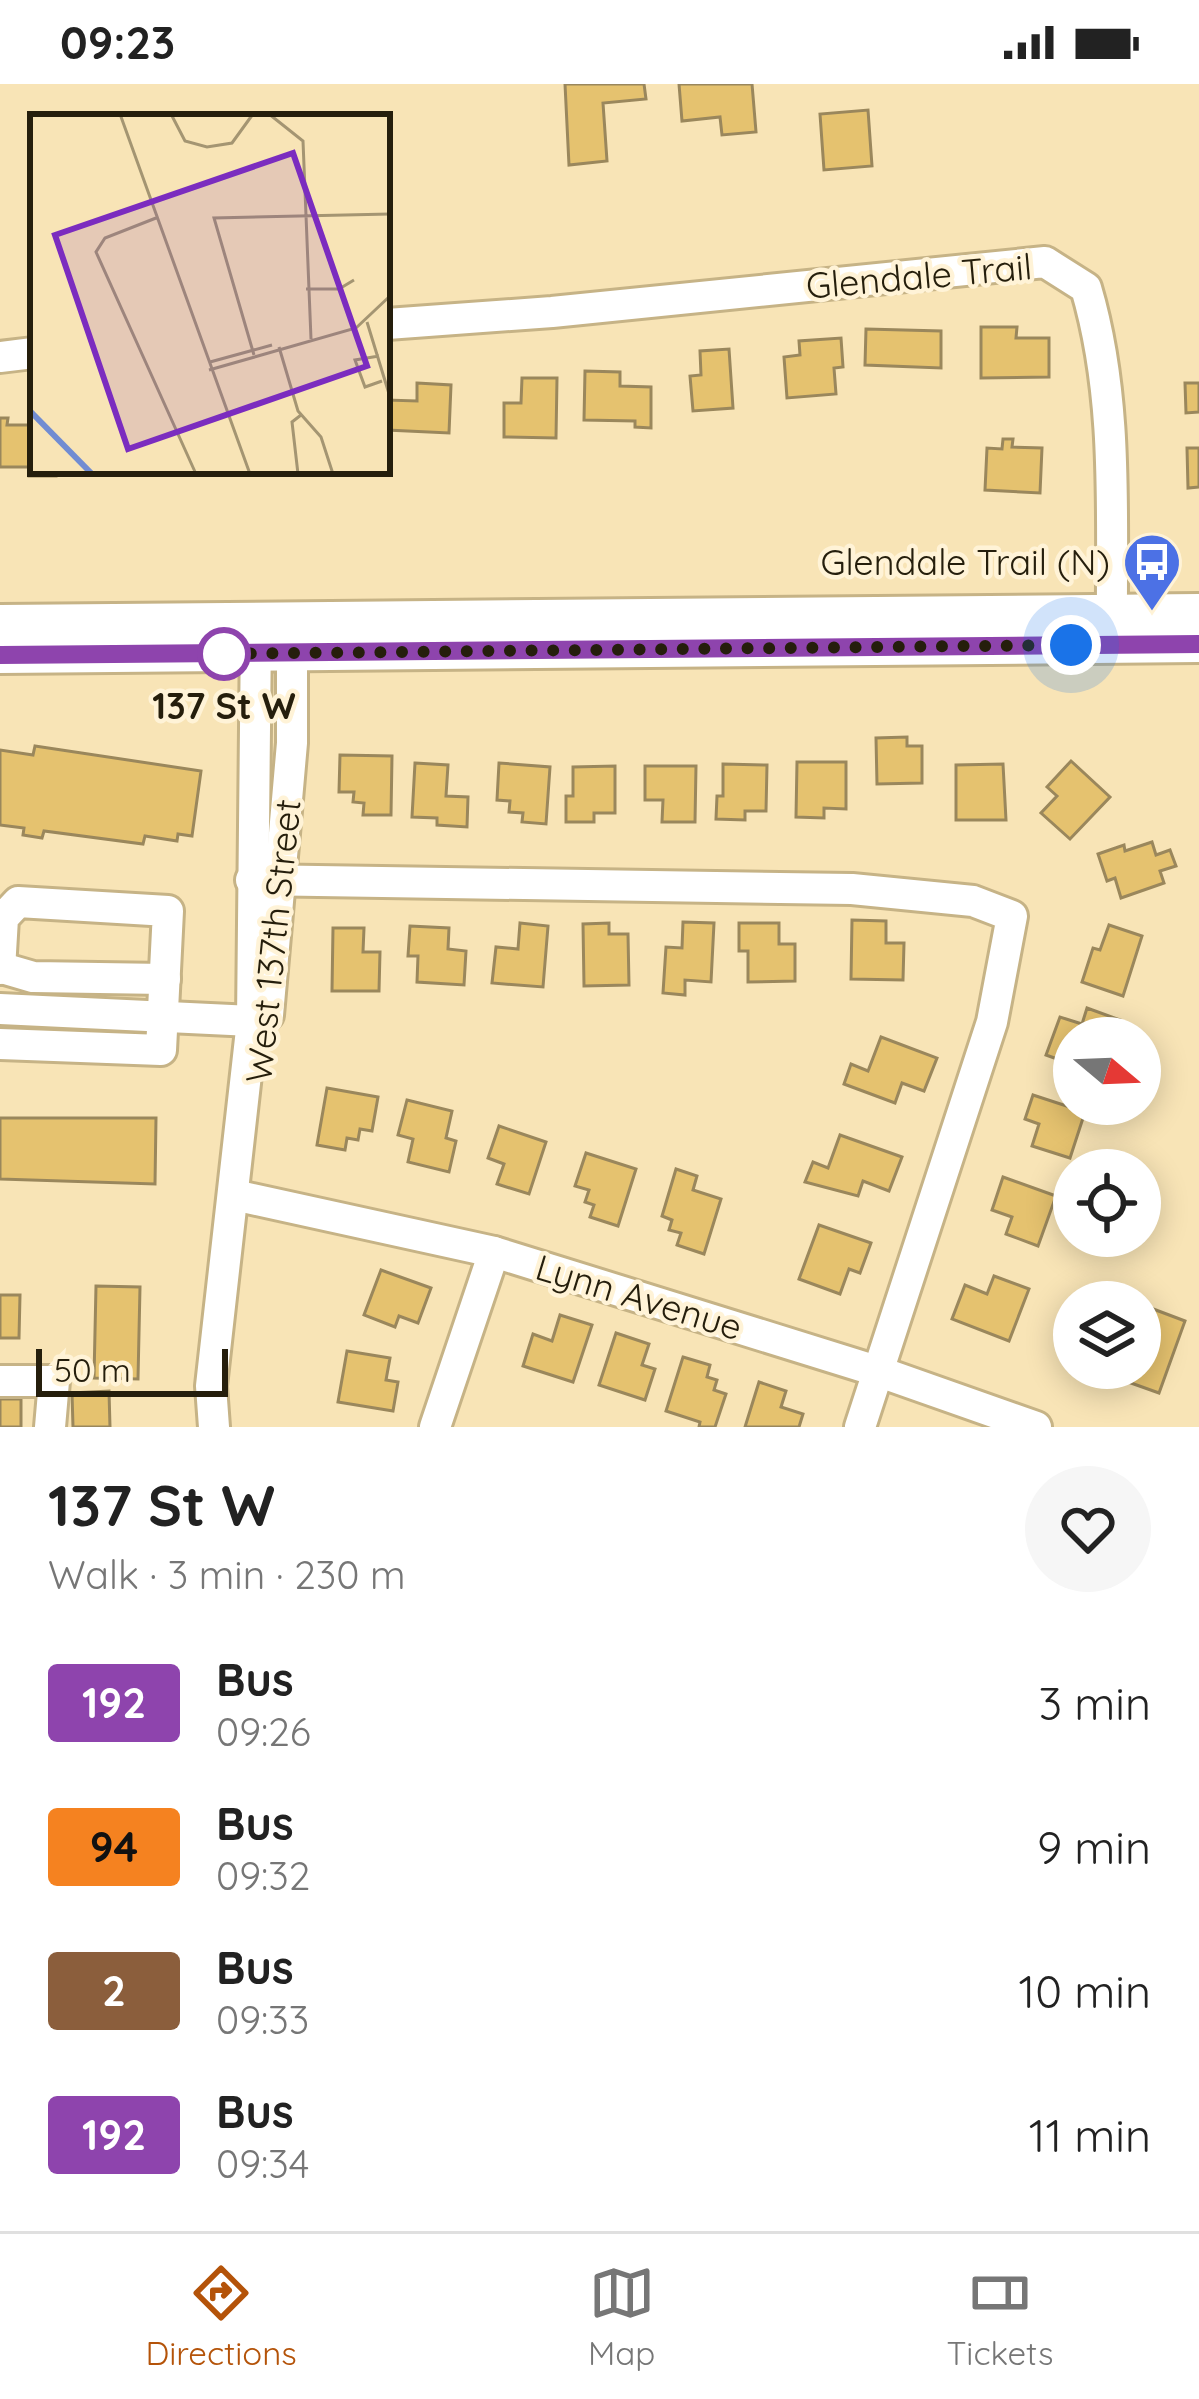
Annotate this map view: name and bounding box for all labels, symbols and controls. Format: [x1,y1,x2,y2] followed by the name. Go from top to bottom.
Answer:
[60,14,175,70] text: 09:23
[30,114,390,474] inset map
[804,243,1034,308] street label: Glendale Trail
[1121,531,1183,613] bus stop icon: Glendale Trail (N)
[820,539,1110,584] place label: Glendale Trail (N)
[1041,615,1101,675] your location
[199,629,249,679] marker: 137 St W
[152,683,296,728] place label: 137 St W
[235,797,310,1085] street label: West 137th Street
[1053,1017,1161,1125] north arrow
[1053,1017,1161,1389] map controls
[1053,1149,1161,1257] button: locate
[531,1244,748,1349] street label: Lynn Avenue
[1053,1281,1161,1389] button: layers
[36,1343,228,1396] scale bar
[54,1349,131,1390] text: 50 m
[1025,1466,1151,1592] button: heart
[48,1469,275,1540] text: 137 St W
[48,1550,406,1599] text: Walk · 3 min · 230 m
[216,1651,294,1707] text: Bus
[1038,1675,1151,1731] text: 3 min
[82,1676,146,1729] text: 192
[216,1707,311,1756] text: 09:26
[216,1795,294,1851] text: Bus
[1037,1819,1151,1875] text: 9 min
[90,1820,138,1873] text: 94
[216,1851,310,1900] text: 09:32
[216,1939,294,1995] text: Bus
[1019,1963,1151,2019] text: 10 min
[102,1964,126,2017] text: 2
[216,1995,309,2044] text: 09:33
[216,2083,294,2139] text: Bus
[1029,2107,1151,2163] text: 11 min
[82,2108,146,2161] text: 192
[216,2139,309,2188] text: 09:34
[146,2260,297,2373] tab: Directions
[588,2260,655,2373] tab: Map
[946,2260,1053,2373] tab: Tickets

